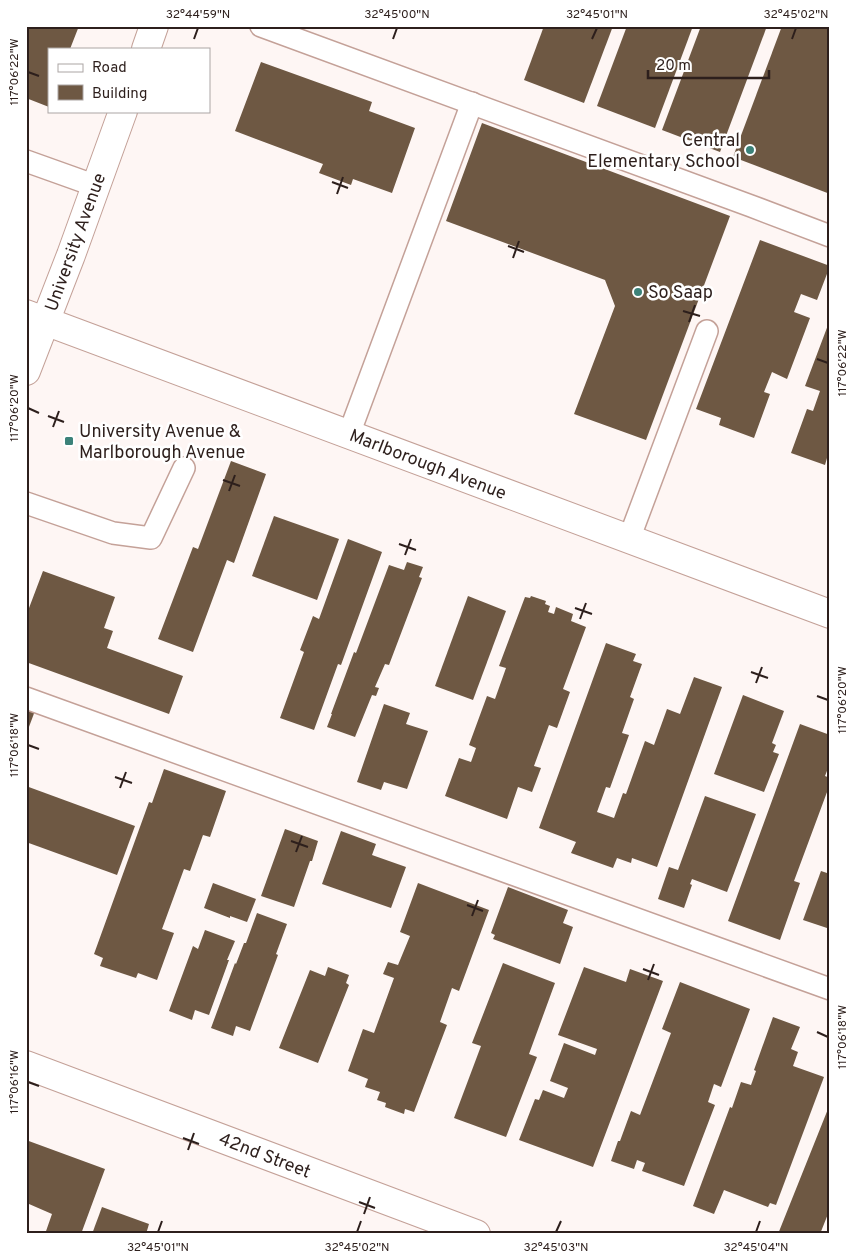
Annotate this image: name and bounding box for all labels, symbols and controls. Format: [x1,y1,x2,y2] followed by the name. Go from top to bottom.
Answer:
[166,7,230,23] text: 32°44'59"N
[364,7,430,23] text: 32°45'00"N
[566,7,628,23] text: 32°45'01"N
[763,7,829,23] text: 32°45'02"N
[7,38,23,106] text: 117°06'22"W
[48,48,210,112] legend
[648,48,770,80] scale bar
[656,57,691,76] text: 20 m
[92,59,127,78] text: Road
[92,85,147,104] text: Building
[587,130,740,174] place label: Central Elementary School
[744,144,756,156] marker: Central Elementary School
[41,170,112,315] street label: University Avenue
[648,282,713,305] place label: So Saap
[632,286,644,298] marker: So Saap
[835,329,851,397] text: 117°06'22"W
[7,374,23,442] text: 117°06'20"W
[79,421,245,465] place label: University Avenue & Marlborough Avenue
[346,425,509,506] street label: Marlborough Avenue
[63,435,75,447] marker: University Avenue & Marlborough Avenue
[835,666,851,734] text: 117°06'20"W
[7,713,23,777] text: 117°06'18"W
[835,1005,851,1069] text: 117°06'18"W
[7,1050,23,1114] text: 117°06'16"W
[215,1128,314,1184] street label: 42nd Street
[127,1240,189,1256] text: 32°45'01"N
[324,1240,390,1256] text: 32°45'02"N
[524,1240,588,1256] text: 32°45'03"N
[723,1240,789,1256] text: 32°45'04"N

